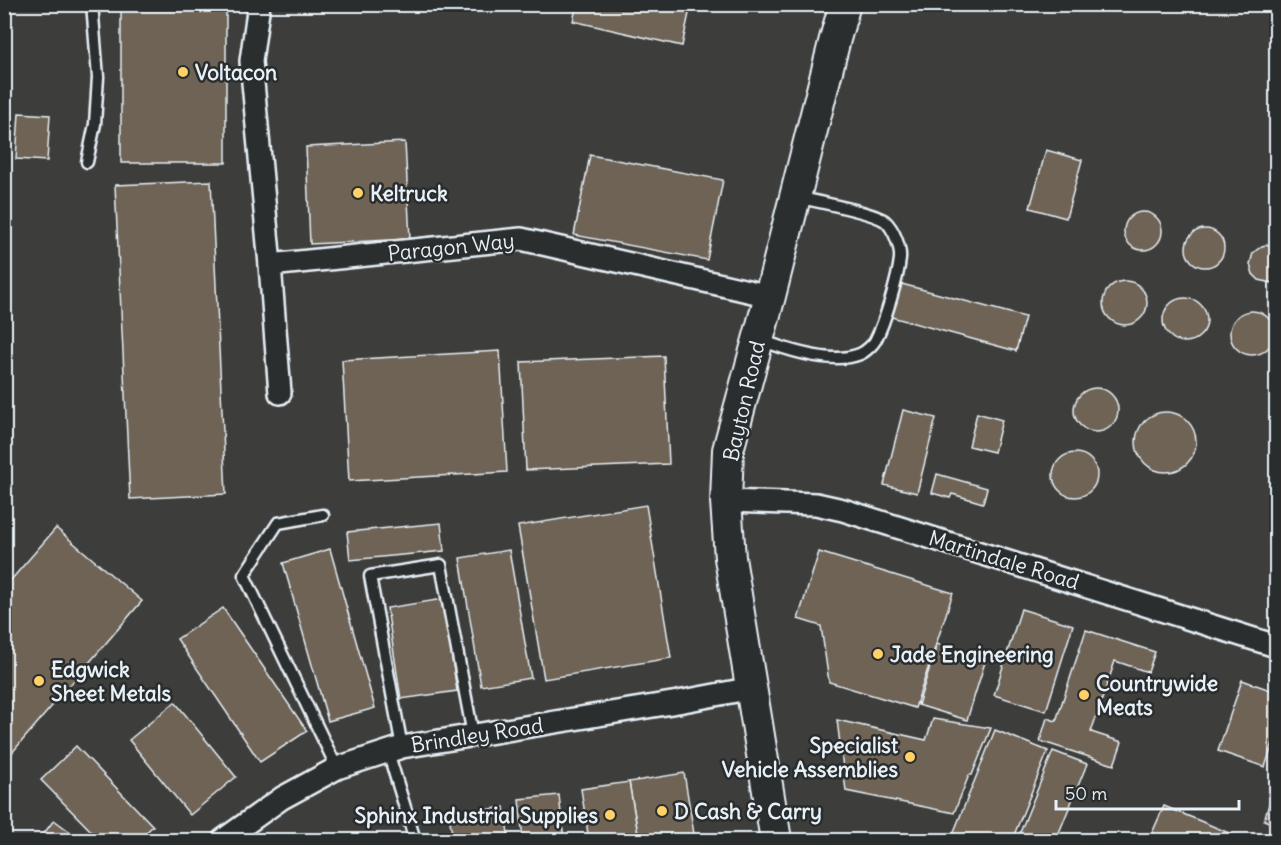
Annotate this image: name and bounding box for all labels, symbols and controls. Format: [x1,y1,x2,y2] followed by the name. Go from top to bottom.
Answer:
[195,59,277,86] place label: Voltacon
[176,65,190,79] marker: Voltacon
[370,180,448,207] place label: Keltruck
[351,186,365,200] marker: Keltruck
[386,227,516,267] street label: Paragon Way
[717,338,771,464] street label: Bayton Road
[925,524,1083,596] street label: Martindale Road
[890,641,1054,668] place label: Jade Engineering
[871,647,885,661] marker: Jade Engineering
[51,656,171,707] place label: Edgwick Sheet Metals
[1096,670,1218,721] place label: Countrywide Meats
[32,674,46,688] marker: Edgwick Sheet Metals
[1077,688,1091,702] marker: Countrywide Meats
[409,711,545,759] street label: Brindley Road
[722,732,899,783] place label: Specialist Vehicle Assemblies
[903,750,917,764] marker: Specialist Vehicle Assemblies
[1056,773,1239,811] scale bar
[1065,782,1107,805] text: 50 m
[674,798,822,825] place label: D Cash & Carry
[355,802,598,829] place label: Sphinx Industrial Supplies
[655,804,669,818] marker: D Cash & Carry
[603,808,617,822] marker: Sphinx Industrial Supplies

